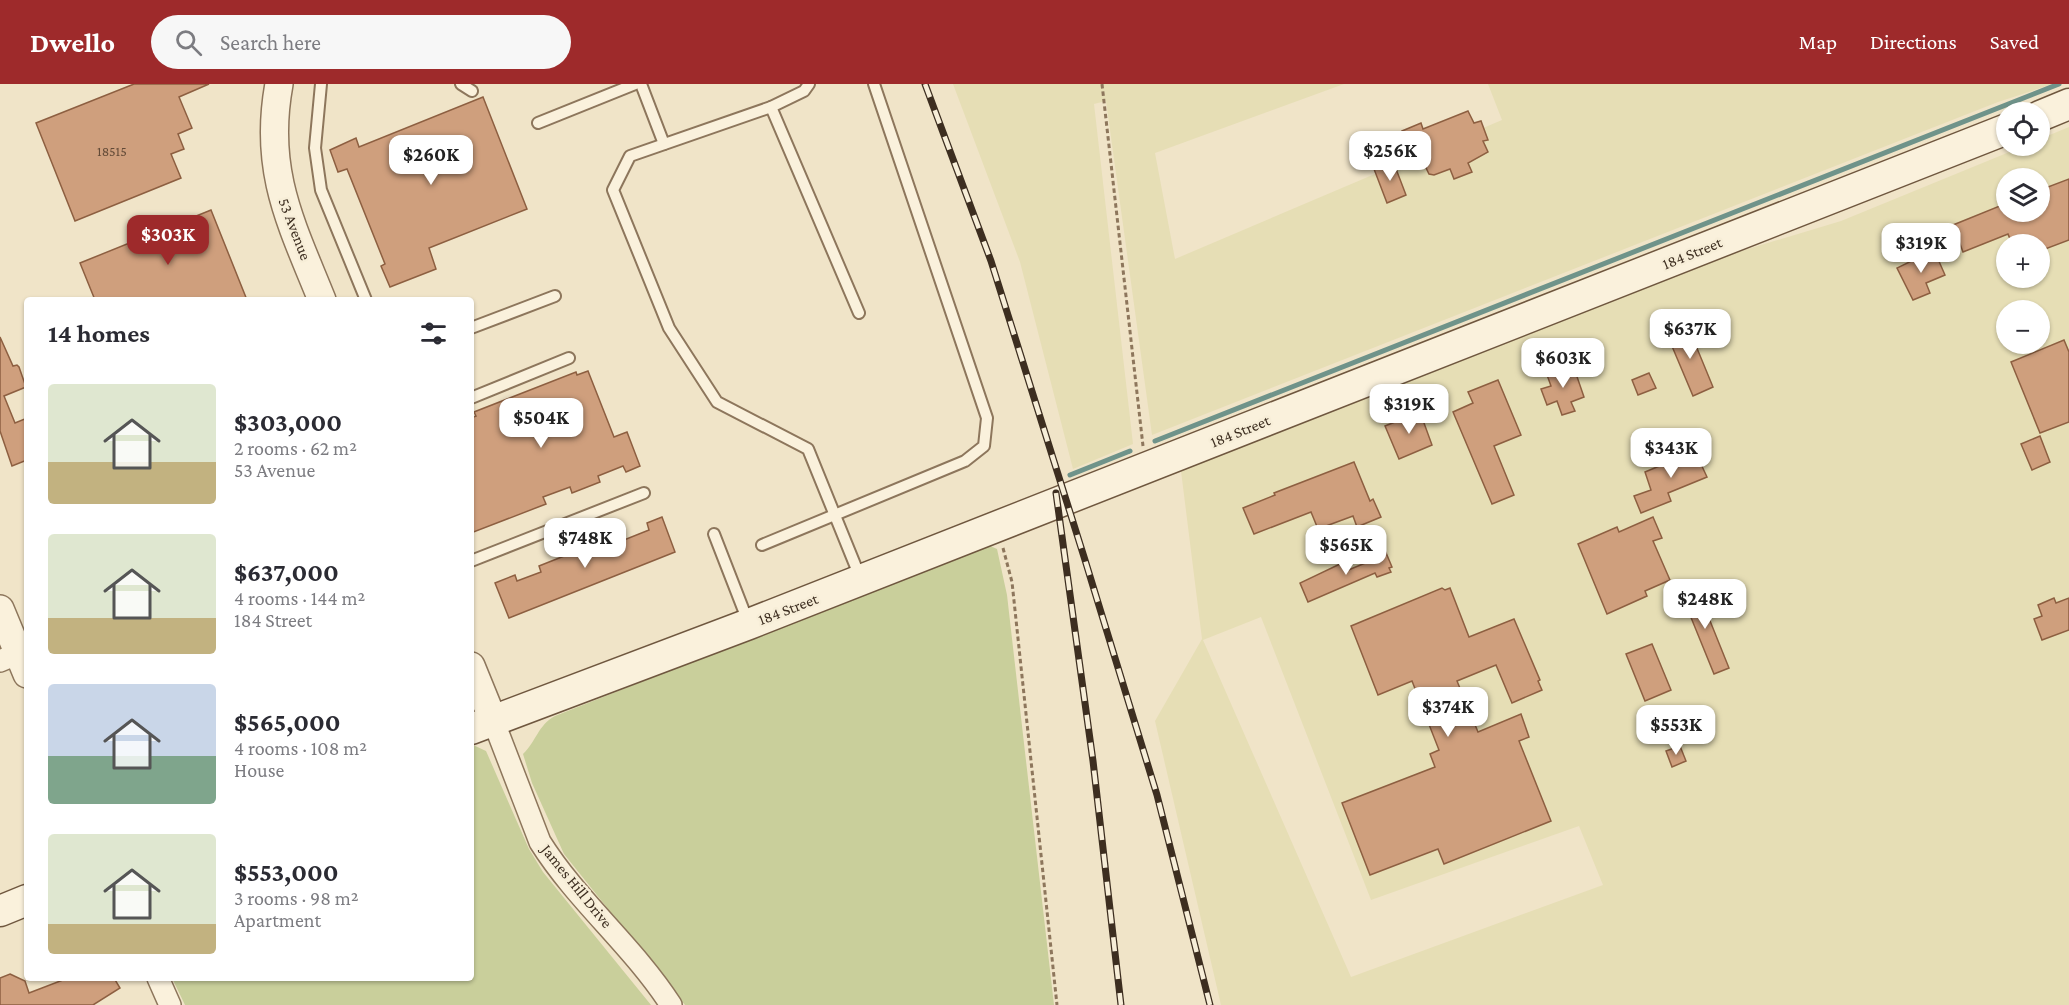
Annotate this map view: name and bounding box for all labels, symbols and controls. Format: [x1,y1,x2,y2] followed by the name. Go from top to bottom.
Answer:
[151,15,571,69] search box
[172,26,205,59] icon: search
[30,27,115,58] text: Dwello
[220,30,321,55] text: Search here
[1799,30,1837,54] text: Map
[1870,30,1957,54] text: Directions
[1990,30,2039,54] text: Saved
[1996,102,2050,354] map controls
[1996,102,2050,156] button: locate
[1348,131,1432,182] pin: $256K
[389,135,473,186] pin: $260K
[1363,139,1417,161] text: $256K
[97,143,127,159] house number: 18515
[403,143,459,165] text: $260K
[1996,168,2050,222] button: layers
[275,196,315,262] street label: 53 Avenue
[126,215,210,266] pin: $303K
[141,223,195,245] text: $303K
[1879,223,1963,274] pin: $319K
[1896,231,1946,253] text: $319K
[1660,233,1725,273] street label: 184 Street
[1996,234,2050,288] button: +
[1996,300,2050,354] button: −
[1648,309,1732,360] pin: $637K
[417,317,450,350] icon: filters
[1664,317,1716,339] text: $637K
[48,319,150,348] text: 14 homes
[1521,338,1605,389] pin: $603K
[1535,346,1591,368] text: $603K
[1367,384,1451,435] pin: $319K
[1384,392,1434,414] text: $319K
[499,398,583,449] pin: $504K
[513,406,569,428] text: $504K
[96,408,168,480] icon: home
[234,408,342,437] text: $303,000
[1208,411,1273,451] street label: 184 Street
[1629,428,1713,479] pin: $343K
[1645,436,1697,458] text: $343K
[234,437,357,459] text: 2 rooms · 62 m²
[234,459,315,481] text: 53 Avenue
[543,518,627,569] pin: $748K
[1304,525,1388,576] pin: $565K
[558,526,612,548] text: $748K
[1319,533,1373,555] text: $565K
[96,558,168,630] icon: home
[234,558,339,587] text: $637,000
[1663,579,1747,630] pin: $248K
[234,587,365,609] text: 4 rooms · 144 m²
[1677,587,1733,609] text: $248K
[756,590,821,628] street label: 184 Street
[234,609,312,631] text: 184 Street
[1406,687,1490,738] pin: $374K
[1422,695,1474,717] text: $374K
[1634,705,1718,756] pin: $553K
[96,708,168,780] icon: home
[234,708,341,737] text: $565,000
[1650,713,1702,735] text: $553K
[234,737,367,759] text: 4 rooms · 108 m²
[234,759,284,781] text: House
[536,839,616,932] street label: James Hill Drive
[96,858,168,930] icon: home
[234,858,339,887] text: $553,000
[234,887,359,909] text: 3 rooms · 98 m²
[234,909,321,931] text: Apartment

